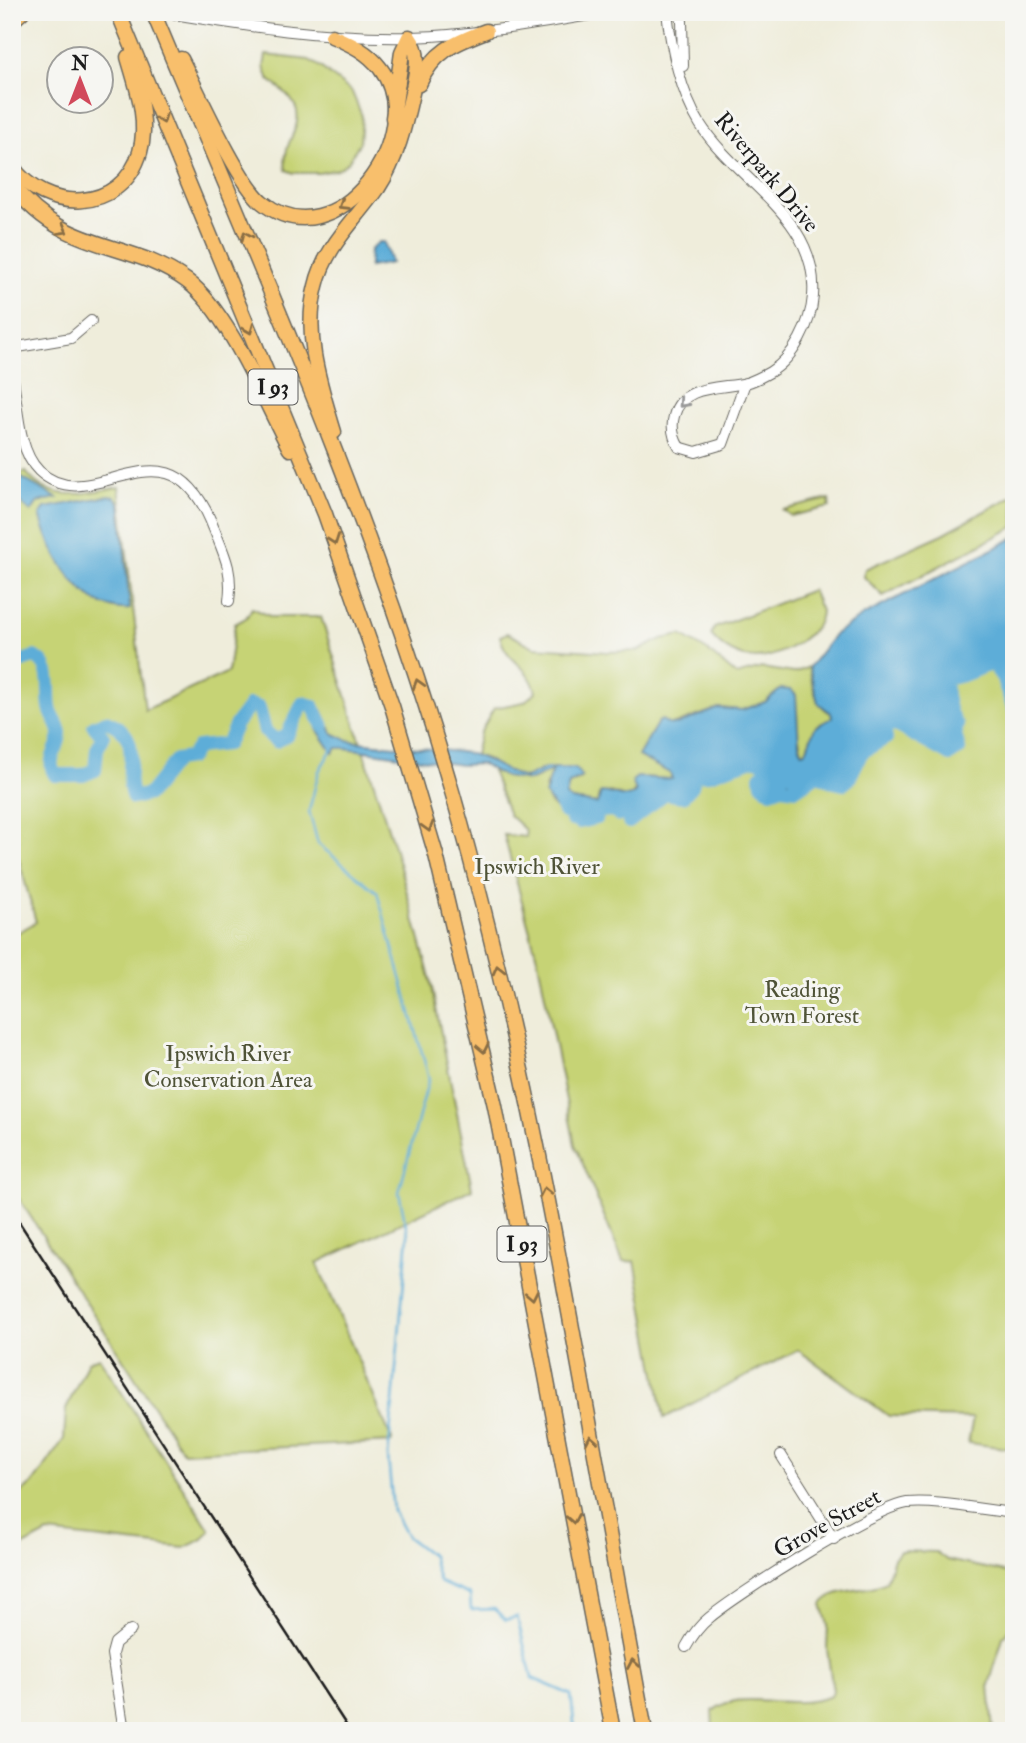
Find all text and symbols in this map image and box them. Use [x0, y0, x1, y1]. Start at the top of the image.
north arrow [46, 46, 116, 116]
text: N [70, 52, 89, 76]
street label: Riverpark Drive [707, 106, 826, 239]
one-way arrow [154, 111, 168, 124]
one-way arrow [338, 197, 351, 210]
one-way arrow [55, 221, 68, 234]
one-way arrow [241, 231, 255, 243]
one-way arrow [241, 321, 255, 334]
road number: I 93 [248, 370, 298, 404]
one-way arrow [679, 395, 691, 408]
one-way arrow [326, 533, 340, 545]
one-way arrow [412, 679, 427, 691]
one-way arrow [420, 821, 435, 833]
park label: Ipswich River [474, 852, 600, 882]
one-way arrow [492, 964, 506, 976]
park label: Reading Town Forest [745, 975, 859, 1030]
park label: Ipswich River Conservation Area [144, 1039, 313, 1094]
one-way arrow [474, 1042, 489, 1054]
one-way arrow [538, 1186, 553, 1198]
road number: I 93 [498, 1226, 546, 1262]
one-way arrow [523, 1289, 538, 1301]
one-way arrow [585, 1434, 600, 1446]
street label: Grove Street [768, 1482, 886, 1564]
one-way arrow [564, 1513, 579, 1525]
one-way arrow [626, 1658, 641, 1670]

